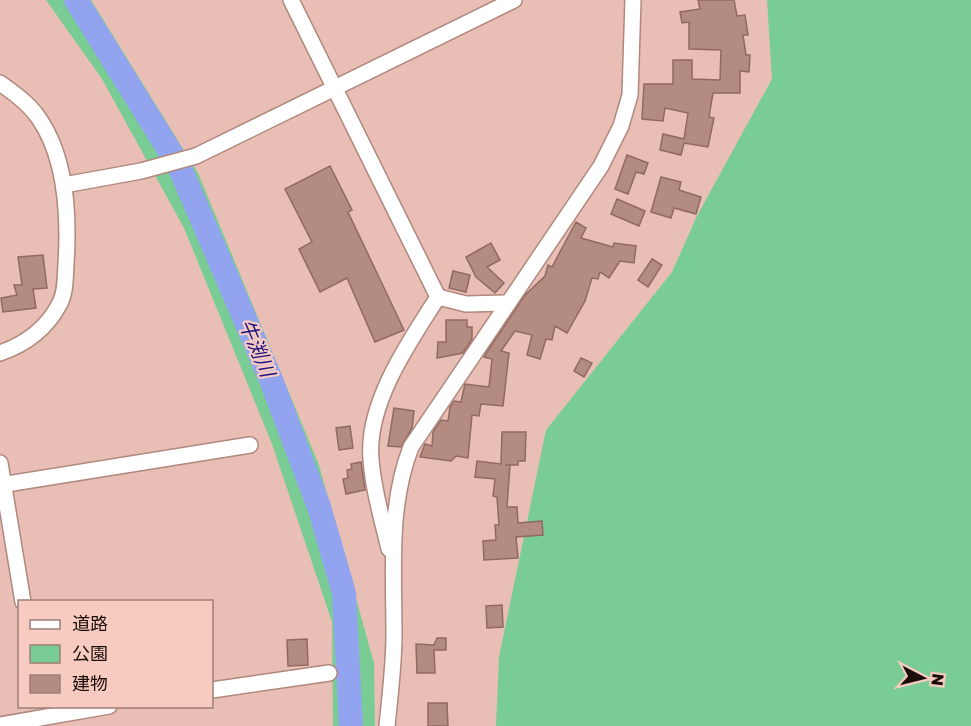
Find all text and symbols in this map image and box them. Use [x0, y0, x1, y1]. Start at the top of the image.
water label: 牛渕川 [235, 315, 281, 382]
legend [18, 600, 213, 708]
text: 道路 [72, 612, 108, 634]
text: 公園 [72, 642, 108, 664]
north arrow [893, 648, 953, 708]
text: 建物 [72, 672, 108, 694]
text: N [927, 673, 949, 687]

